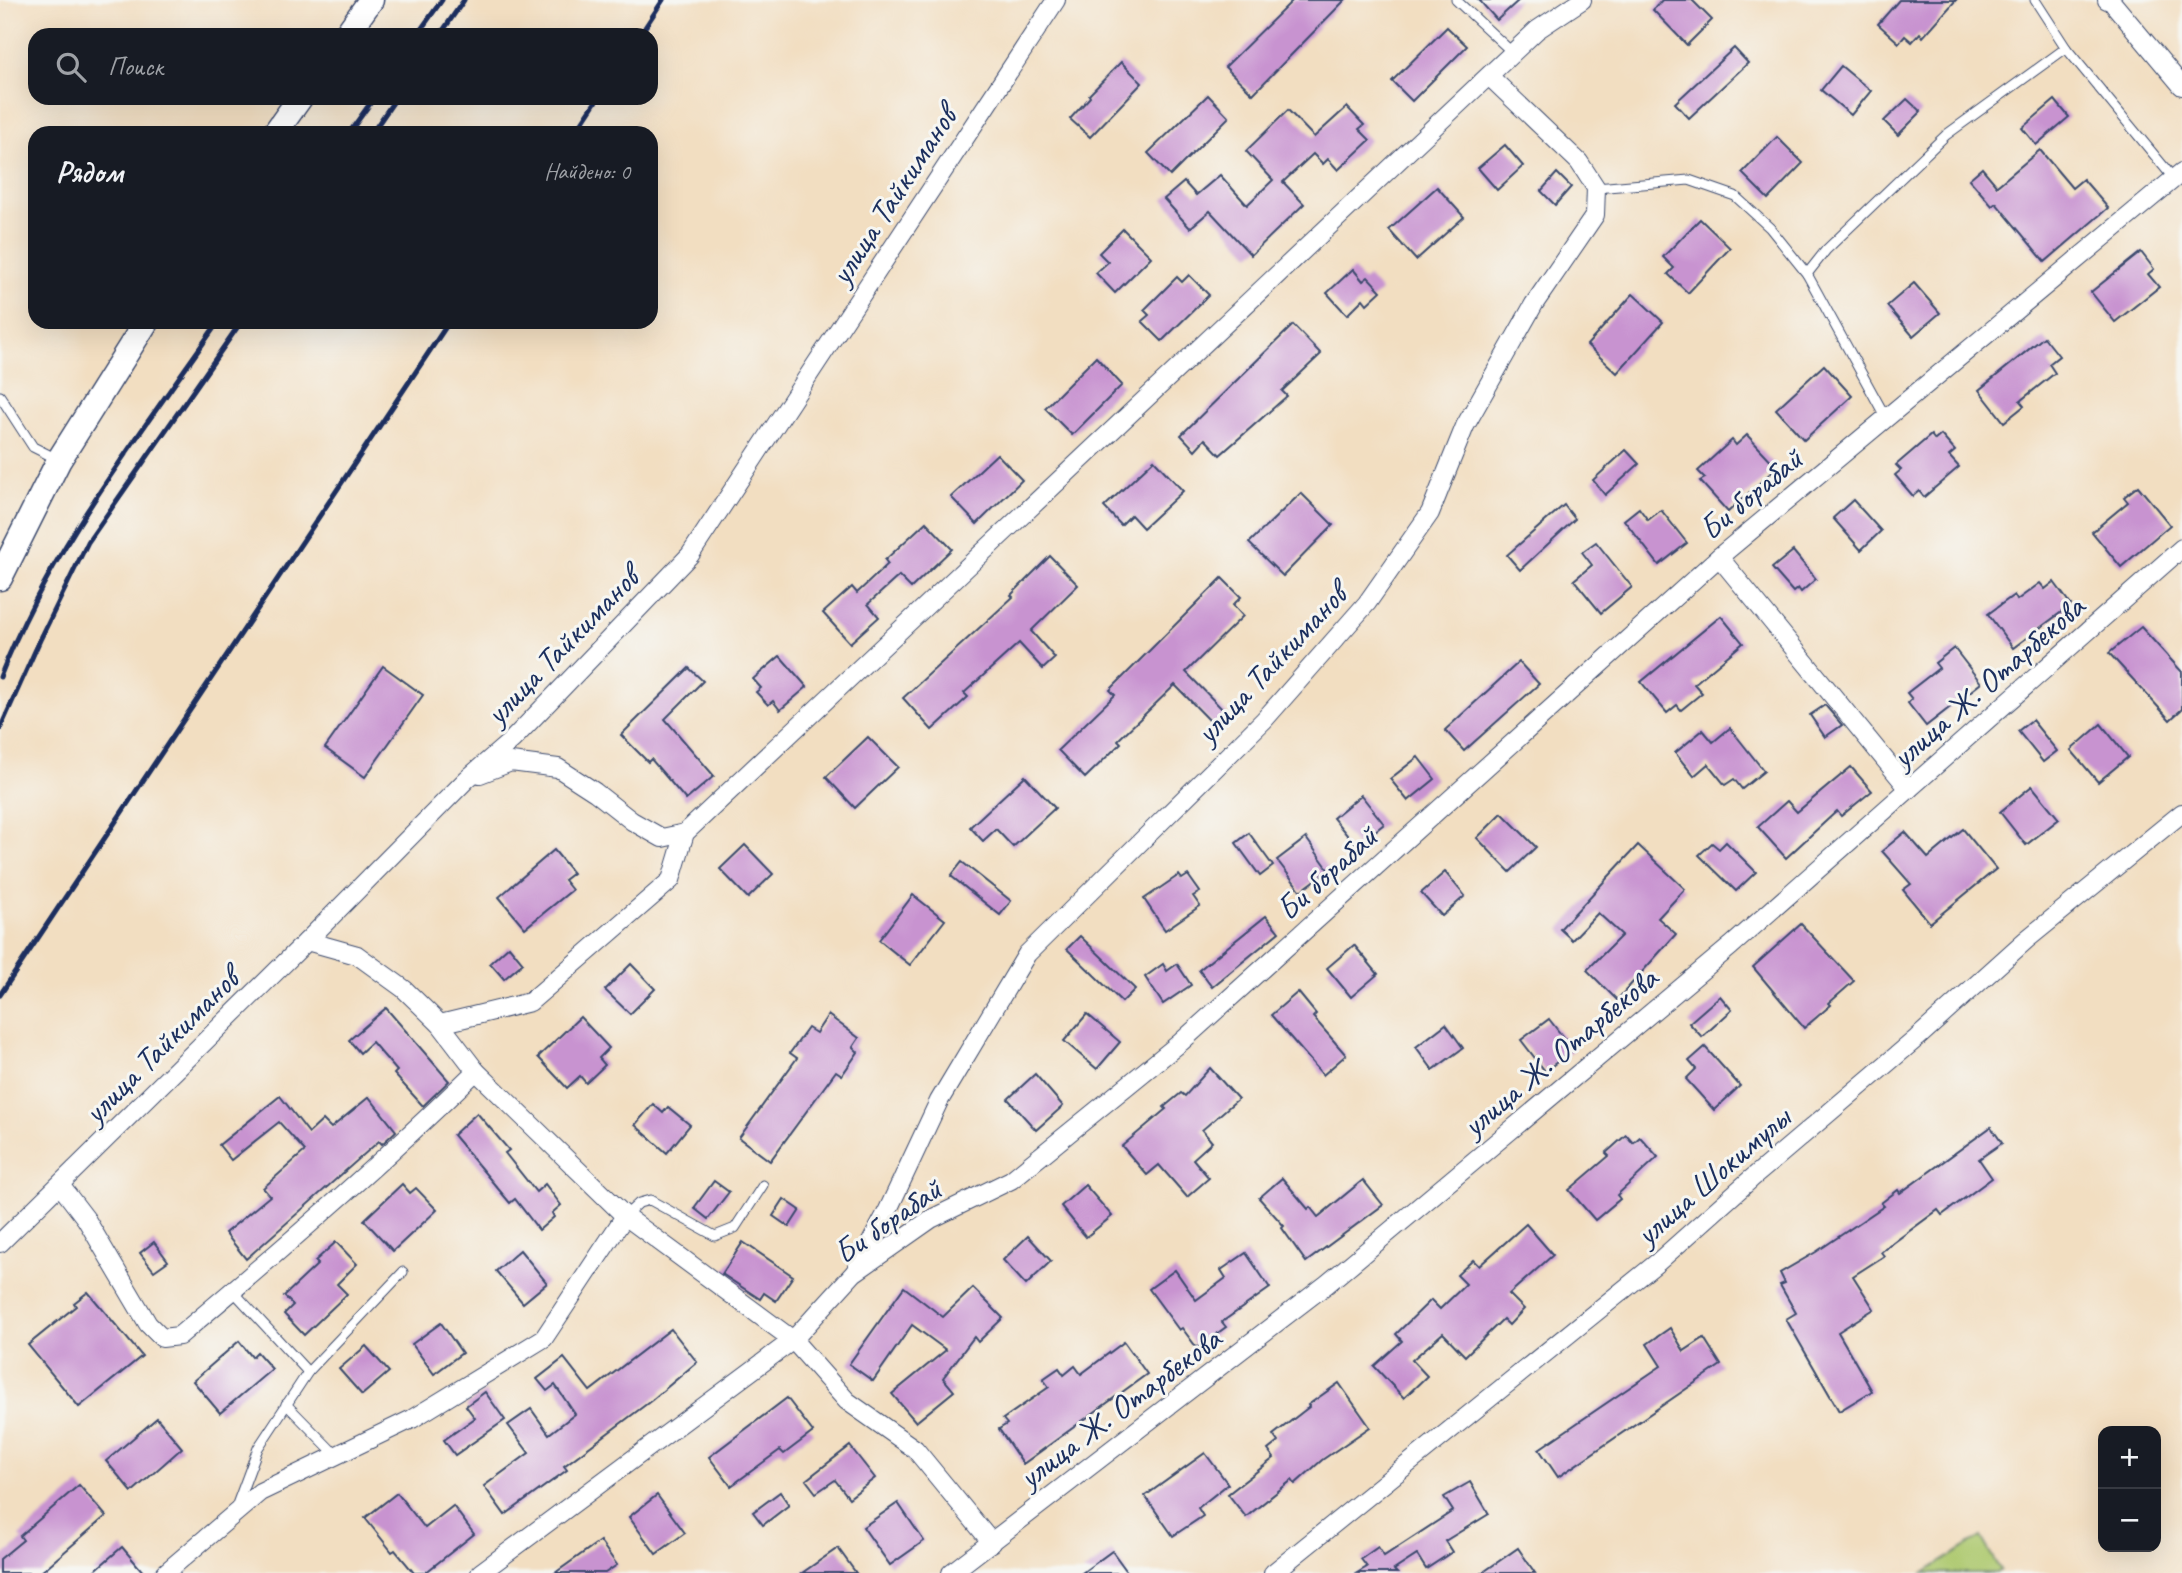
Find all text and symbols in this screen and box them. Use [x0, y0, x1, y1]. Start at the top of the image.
search box [28, 28, 658, 105]
icon: search [52, 48, 90, 86]
text: Поиск [108, 50, 163, 83]
street label: улица Тайкиманов [819, 92, 970, 294]
text: Рядом [56, 153, 123, 191]
text: Найдено: 0 [544, 157, 630, 186]
street label: Би борабай [1690, 437, 1813, 549]
street label: улица Тайкиманов [474, 552, 653, 735]
street label: улица Тайкиманов [1185, 569, 1361, 754]
street label: улица Ж. Отарбекова [1881, 585, 2095, 779]
street label: Би борабай [1267, 815, 1388, 929]
street label: улица Тайкиманов [72, 953, 253, 1134]
street label: улица Ж. Отарбекова [1452, 956, 1668, 1147]
street label: улица Шокимулы [1625, 1095, 1801, 1256]
street label: Би борабай [825, 1167, 952, 1273]
street label: улица Ж. Отарбекова [1008, 1316, 1231, 1499]
map controls [2098, 1426, 2161, 1552]
button: + [2098, 1426, 2161, 1489]
button: − [2098, 1489, 2161, 1552]

